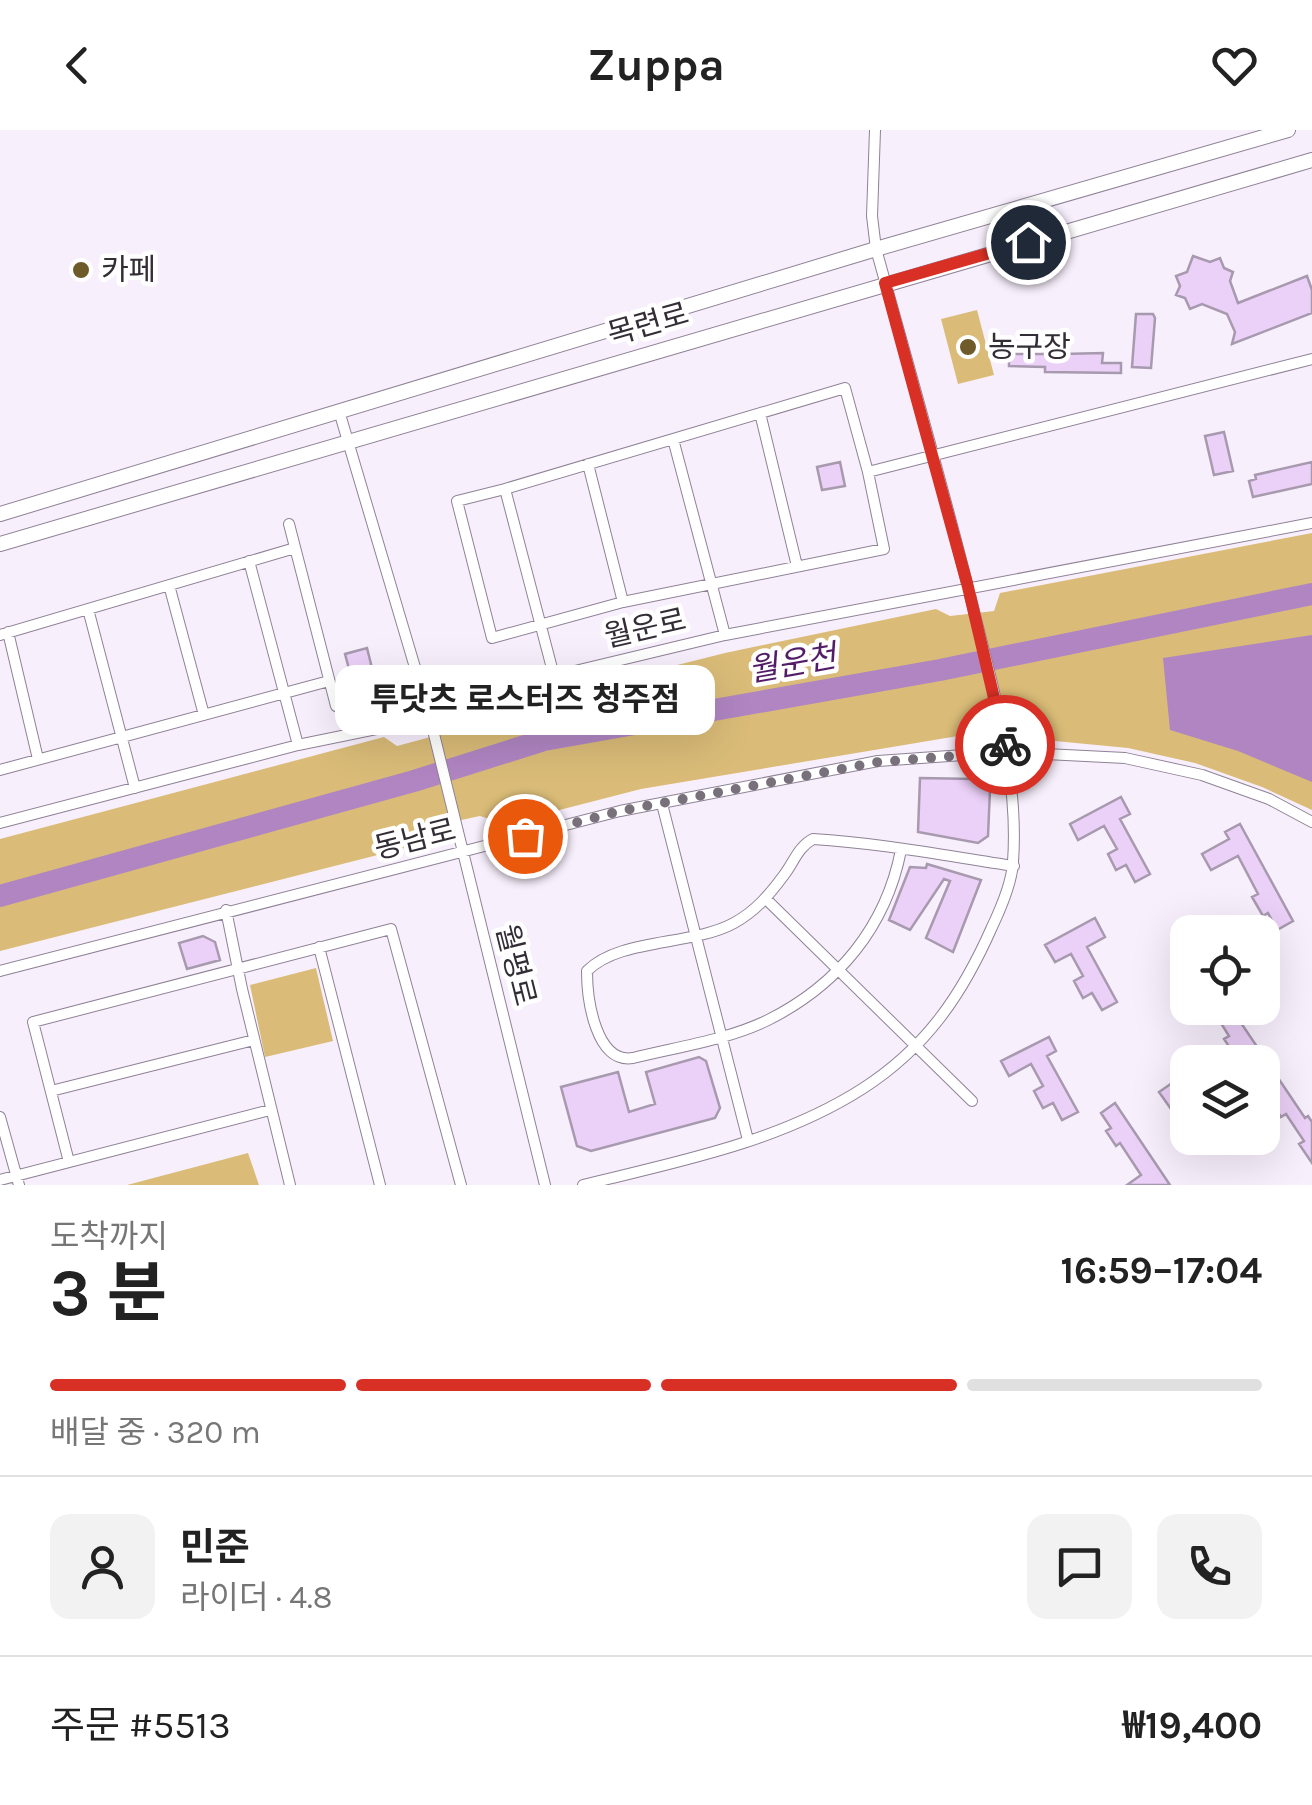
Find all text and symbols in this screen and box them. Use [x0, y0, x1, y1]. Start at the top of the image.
icon: back [50, 38, 105, 93]
icon: heart [1207, 38, 1262, 93]
text: Zuppa [587, 39, 725, 91]
pin [986, 200, 1071, 285]
icon: home [1001, 215, 1056, 270]
place label: 카페 [101, 252, 156, 288]
marker: 카페 [70, 259, 92, 281]
street label: 목련로 [603, 295, 693, 353]
place label: 농구장 [988, 329, 1071, 365]
marker: 농구장 [957, 336, 979, 358]
street label: 월운로 [601, 601, 689, 655]
water label: 월운천 [745, 637, 842, 689]
callout: 투닷츠 로스터즈 청주점 [335, 666, 715, 736]
text: 투닷츠 로스터즈 청주점 [370, 681, 680, 718]
courier [955, 695, 1055, 795]
icon: bike [978, 718, 1033, 773]
pin [483, 794, 568, 879]
icon: bag [498, 809, 553, 864]
street label: 동남로 [370, 812, 460, 866]
map controls [1170, 915, 1280, 1155]
button: locate [1170, 915, 1280, 1025]
street label: 월평로 [489, 920, 543, 1010]
button: layers [1170, 1045, 1280, 1155]
text: 도착까지 [50, 1218, 168, 1255]
text: 16:59–17:04 [1061, 1248, 1262, 1293]
text: 3 분 [50, 1255, 167, 1331]
text: 배달 중 · 320 m [50, 1414, 261, 1451]
button: person [50, 1514, 155, 1619]
button: chat [1027, 1514, 1132, 1619]
button: phone [1157, 1514, 1262, 1619]
text: 민준 [180, 1525, 250, 1570]
text: 라이더 · 4.8 [180, 1579, 332, 1616]
text: 주문 #5513 [50, 1703, 231, 1748]
text: ₩19,400 [1123, 1703, 1262, 1748]

